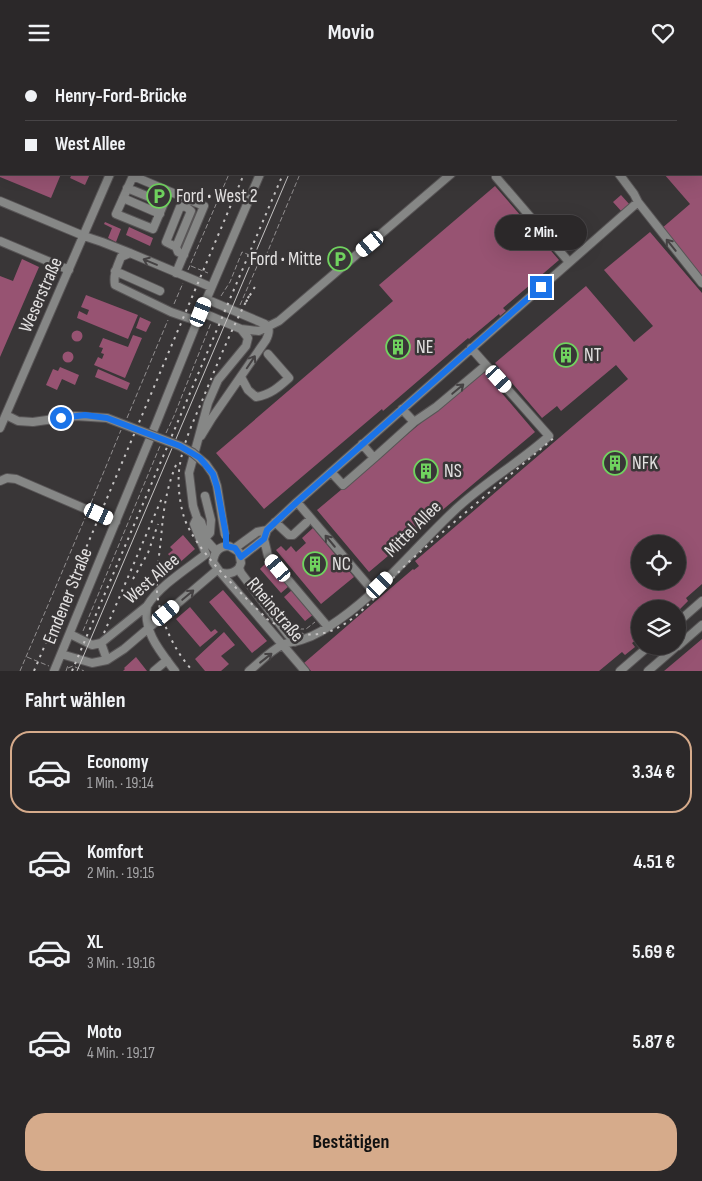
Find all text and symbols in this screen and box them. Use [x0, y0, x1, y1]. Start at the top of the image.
icon: menu [25, 19, 53, 47]
text: Movio [328, 19, 374, 46]
icon: heart [649, 19, 677, 47]
text: Henry-Ford-Brücke [55, 85, 187, 108]
text: West Allee [55, 133, 126, 156]
parking icon: Ford • West 2 [146, 183, 172, 209]
place label: Ford • West 2 [176, 185, 258, 208]
callout: 2 Min. [495, 215, 587, 249]
text: 2 Min. [524, 223, 558, 242]
car [353, 229, 386, 259]
one-way arrow [666, 238, 677, 251]
parking icon: Ford • Mitte [327, 246, 353, 272]
place label: Ford • Mitte [250, 248, 322, 271]
street label: Weserstraße [14, 254, 68, 336]
one-way arrow [143, 256, 158, 266]
route end [530, 276, 552, 298]
car [188, 295, 213, 329]
building icon: NE [385, 334, 411, 360]
place label: NE [416, 336, 434, 359]
building icon: NT [553, 342, 579, 368]
place label: NT [584, 344, 602, 367]
one-way arrow [246, 355, 256, 369]
car [483, 363, 514, 395]
one-way arrow [452, 383, 465, 394]
route start [50, 407, 72, 429]
building icon: NFK [602, 450, 628, 476]
place label: NFK [632, 452, 658, 475]
building icon: NS [413, 458, 439, 484]
place label: NS [444, 460, 462, 483]
street label: Mittel Allee [380, 496, 446, 562]
car [82, 501, 115, 527]
one-way arrow [325, 535, 336, 548]
map controls [631, 535, 686, 655]
button: locate [631, 535, 686, 590]
street label: Emdener Straße [38, 544, 98, 648]
street label: West Allee [120, 549, 184, 609]
building icon: NC [302, 551, 328, 577]
car [262, 552, 293, 584]
place label: NC [332, 553, 351, 576]
car [364, 569, 395, 601]
street label: Rheinstraße [241, 573, 309, 647]
one-way arrow [181, 589, 194, 600]
car [149, 598, 182, 628]
button: layers [631, 600, 686, 655]
one-way arrow [259, 652, 272, 663]
text: Fahrt wählen [25, 687, 126, 714]
icon: car [27, 750, 72, 795]
text: Economy [87, 751, 149, 774]
text: 3.34 € [632, 761, 675, 784]
text: 1 Min. · 19:14 [87, 774, 154, 793]
icon: car [27, 840, 72, 885]
text: Komfort [87, 841, 143, 864]
text: 4.51 € [633, 851, 675, 874]
text: 2 Min. · 19:15 [87, 864, 155, 883]
icon: car [27, 930, 72, 975]
text: XL [87, 931, 103, 954]
text: 5.69 € [632, 941, 675, 964]
text: 3 Min. · 19:16 [87, 954, 155, 973]
icon: car [27, 1020, 72, 1065]
text: Moto [87, 1021, 122, 1044]
text: 5.87 € [633, 1031, 675, 1054]
text: 4 Min. · 19:17 [87, 1044, 155, 1063]
button: Bestätigen [25, 1113, 677, 1171]

